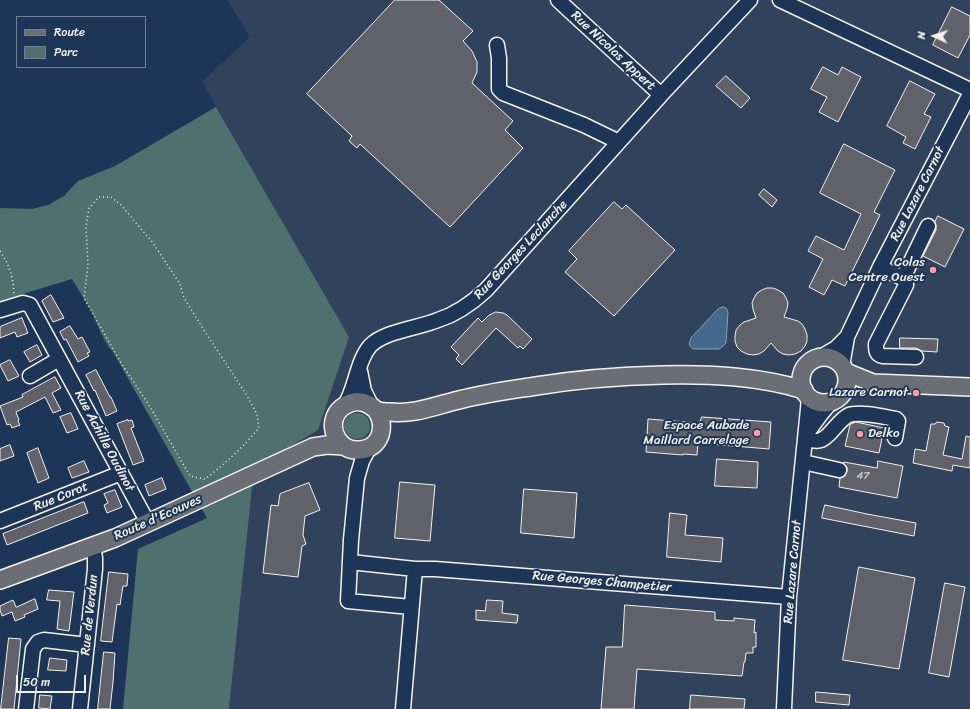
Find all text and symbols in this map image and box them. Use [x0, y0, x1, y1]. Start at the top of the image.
street label: Rue Nicolas Appert [568, 8, 658, 94]
legend [16, 16, 146, 68]
north arrow [914, 16, 954, 56]
text: Route [54, 21, 85, 43]
text: N [912, 31, 931, 40]
text: Parc [54, 41, 78, 63]
street label: Rue Lazare Carnot [887, 144, 949, 244]
street label: Rue Georges Leclanche [471, 197, 571, 303]
place label: Colas Centre Ouest [848, 255, 925, 286]
marker: Colas Centre Ouest [928, 265, 938, 275]
place label: Lazare Carnot [829, 385, 908, 401]
street label: Rue Achille Oudinot [71, 388, 137, 494]
marker: Lazare Carnot [911, 388, 921, 398]
place label: Espace Aubade Maillard Carrelage [643, 418, 749, 449]
place label: Delko [868, 426, 900, 442]
marker: Espace Aubade Maillard Carrelage [752, 428, 762, 438]
marker: Delko [855, 429, 865, 439]
house number: 47 [856, 469, 870, 483]
street label: Rue Corot [32, 479, 90, 515]
street label: Route d'Ecouves [112, 492, 204, 544]
street label: Rue Lazare Carnot [781, 520, 805, 624]
street label: Rue Georges Champetier [532, 568, 672, 596]
street label: Rue de Verdun [78, 574, 102, 656]
scale bar [18, 667, 88, 693]
text: 50 m [23, 671, 50, 693]

